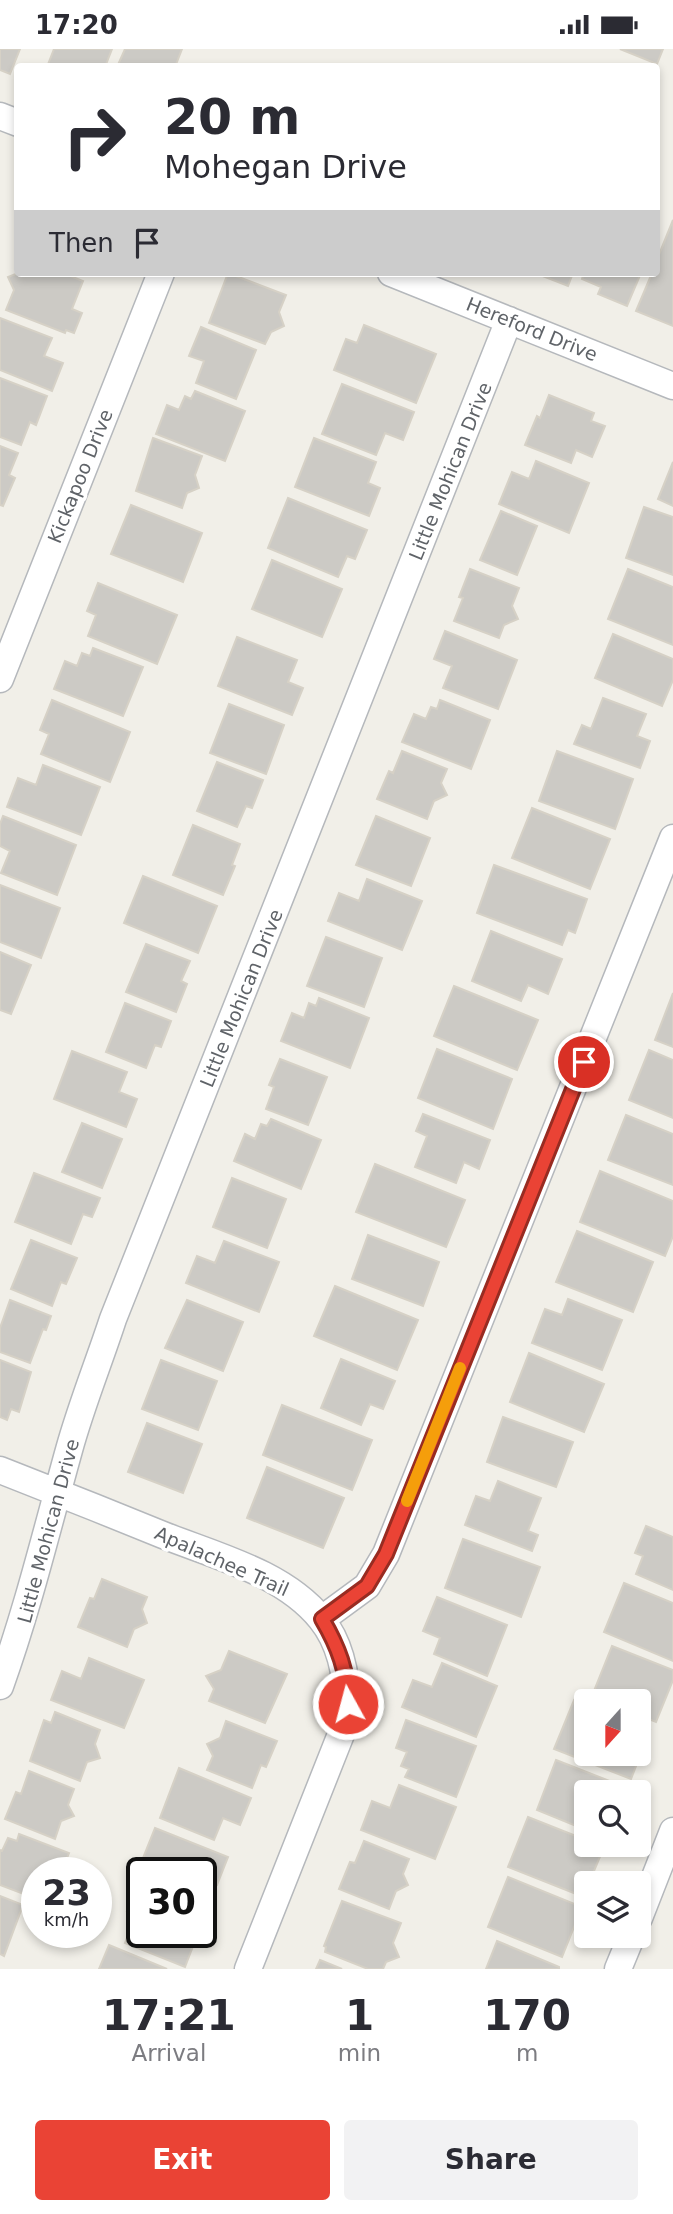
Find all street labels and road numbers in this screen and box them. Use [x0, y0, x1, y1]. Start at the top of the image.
street label: Hereford Drive [463, 293, 601, 365]
street label: Little Mohican Drive [404, 379, 496, 563]
street label: Kickapoo Drive [43, 406, 117, 546]
street label: Little Mohican Drive [195, 906, 287, 1090]
street label: Little Mohican Drive [13, 1436, 83, 1626]
street label: Apalachee Trail [152, 1522, 292, 1600]

